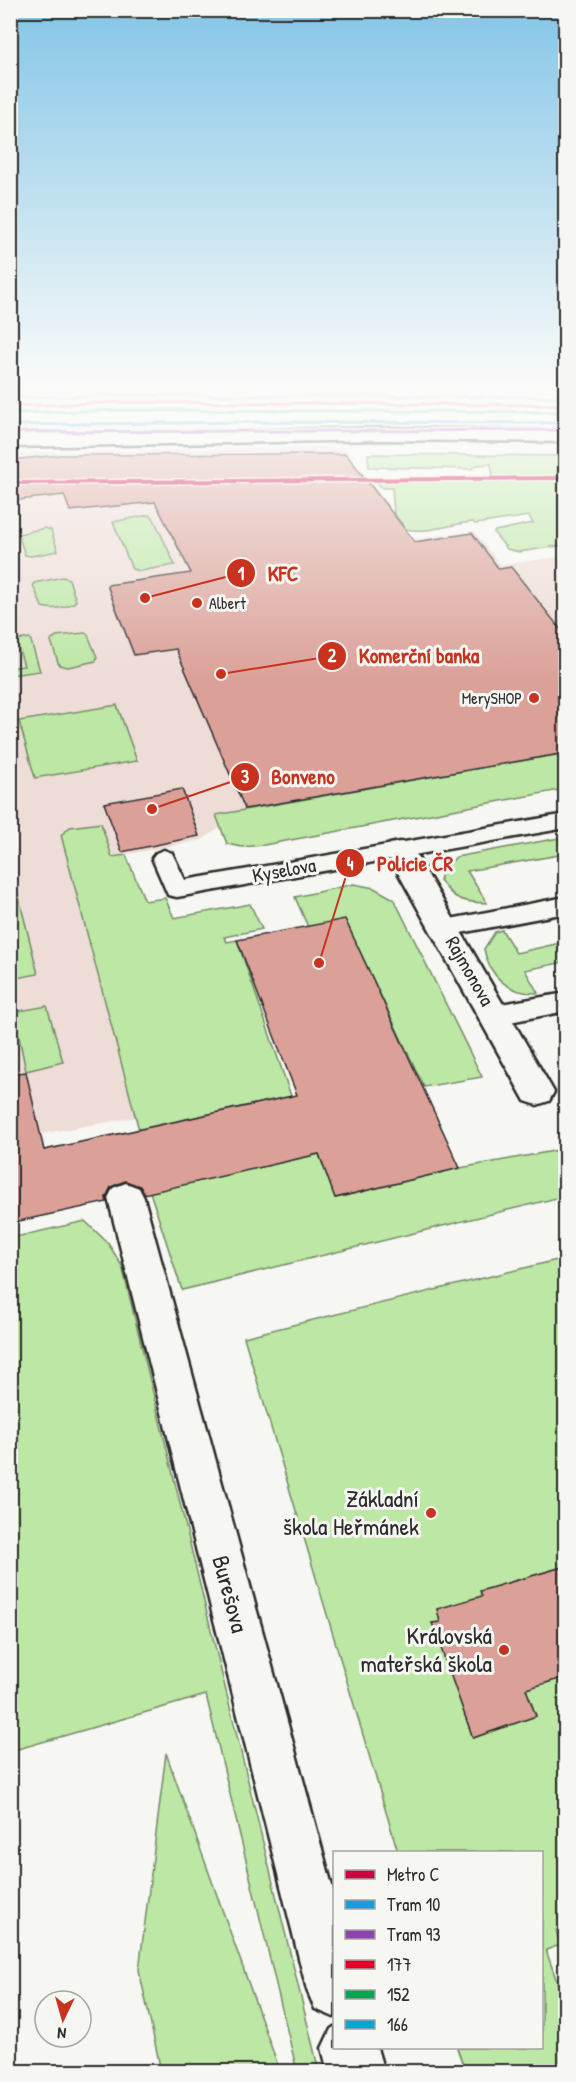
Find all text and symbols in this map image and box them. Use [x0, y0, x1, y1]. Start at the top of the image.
callout: KFC [226, 554, 310, 593]
text: KFC [268, 559, 298, 588]
text: 1 [238, 561, 245, 586]
place label: Albert [209, 592, 246, 614]
marker: Albert [190, 596, 204, 610]
callout: Komerční banka [317, 636, 491, 675]
text: Komerční banka [359, 641, 480, 670]
text: 2 [328, 643, 337, 668]
place label: MerySHOP [462, 687, 522, 709]
marker: MerySHOP [527, 691, 541, 705]
callout: Bonveno [230, 757, 347, 796]
text: Bonveno [271, 762, 335, 791]
text: 3 [241, 764, 249, 789]
callout: Policie ČR [335, 844, 465, 883]
text: Policie ČR [377, 849, 453, 878]
street label: Kyselova [250, 851, 318, 888]
text: 4 [347, 851, 354, 876]
street label: Rajmonova [440, 931, 501, 1011]
place label: Základní škola Heřmánek [283, 1482, 419, 1542]
marker: Základní škola Heřmánek [424, 1506, 438, 1520]
street label: Burešova [205, 1552, 257, 1636]
place label: Královská mateřská škola [360, 1619, 492, 1679]
marker: Královská mateřská škola [497, 1643, 511, 1657]
legend [333, 1851, 543, 2049]
text: Metro C [387, 1862, 439, 1887]
text: Tram 10 [387, 1892, 440, 1917]
text: Tram 93 [387, 1922, 440, 1947]
text: 177 [387, 1952, 411, 1977]
text: 152 [387, 1982, 410, 2007]
north arrow [33, 1989, 93, 2049]
text: 166 [387, 2012, 408, 2037]
text: N [56, 2023, 67, 2045]

